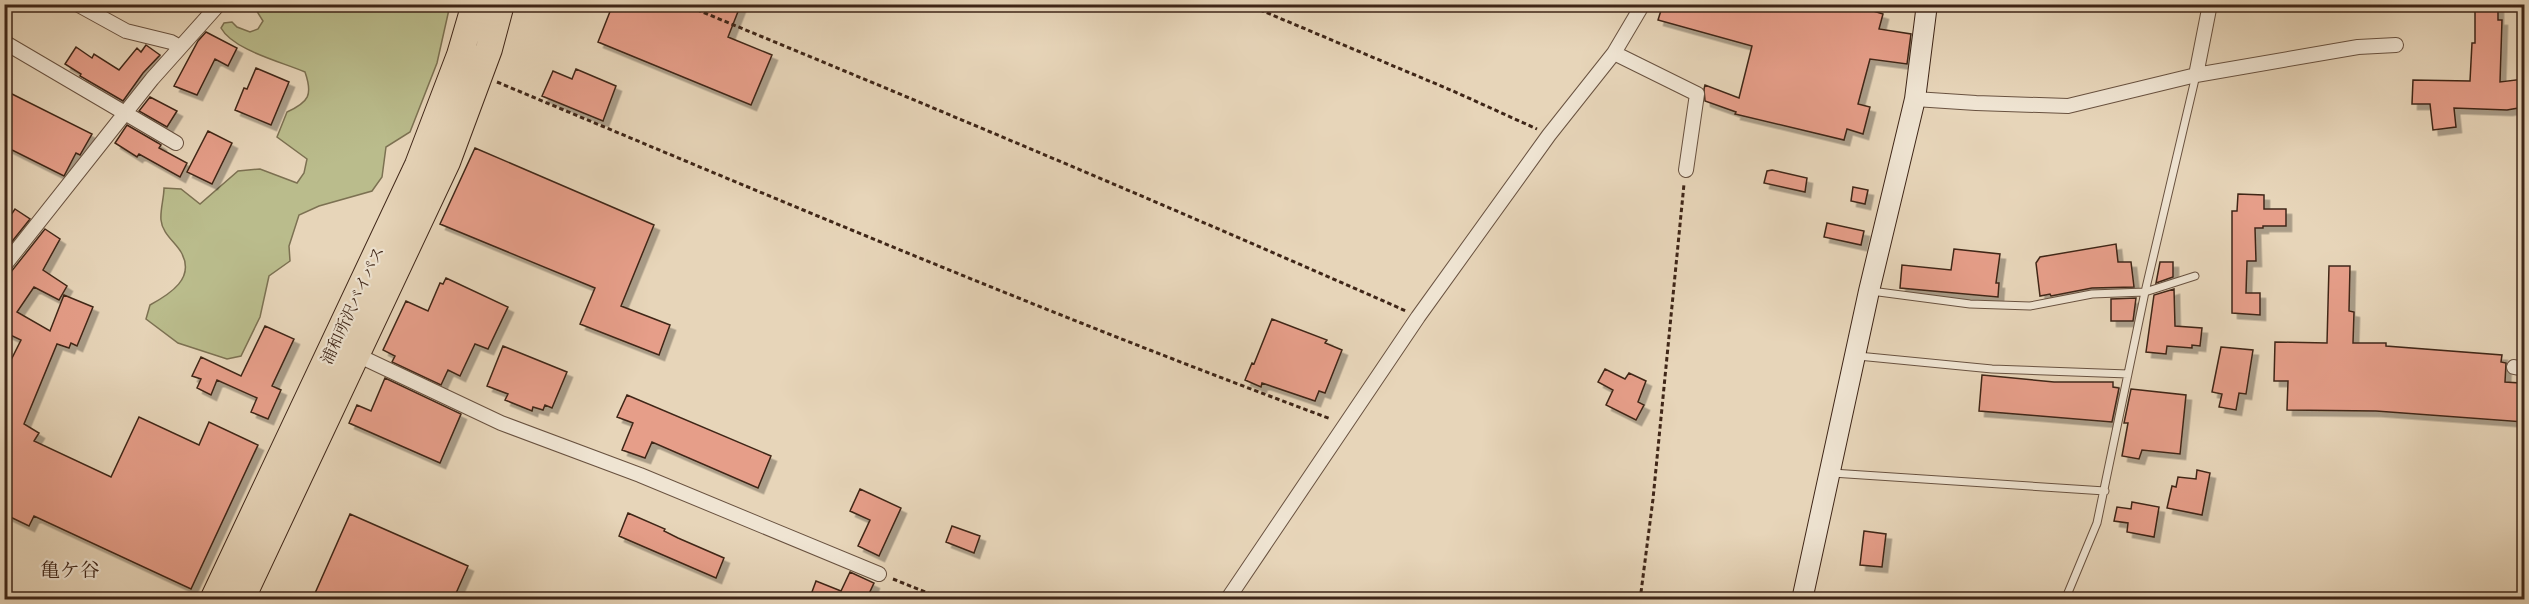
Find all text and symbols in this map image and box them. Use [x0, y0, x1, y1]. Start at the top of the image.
street label: 浦和所沢バイパス [317, 243, 388, 367]
district label: 亀ケ谷 [40, 559, 100, 582]

